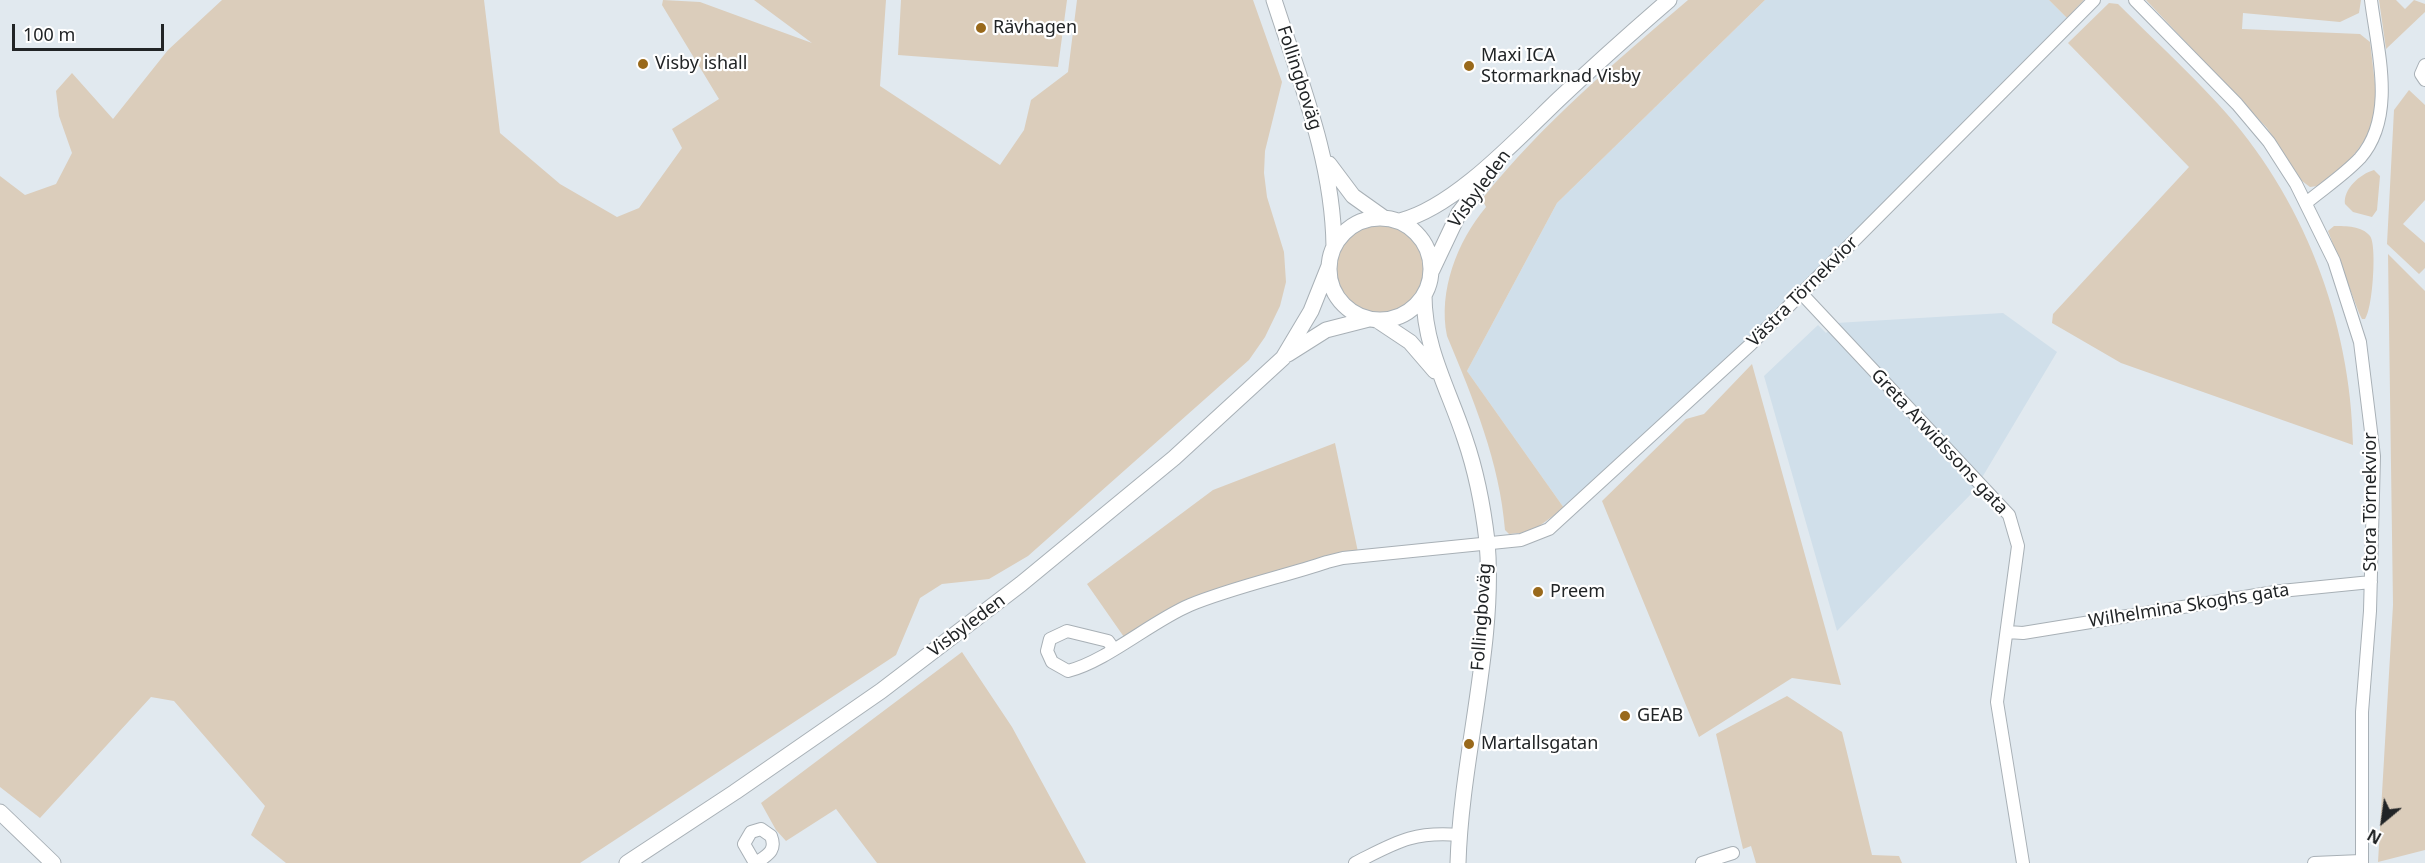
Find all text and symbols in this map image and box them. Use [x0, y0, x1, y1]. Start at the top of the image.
scale bar [15, 12, 166, 50]
place label: Rävhagen [993, 17, 1077, 39]
marker: Rävhagen [974, 21, 988, 35]
text: 100 m [23, 22, 75, 46]
street label: Follingboväg [1272, 23, 1326, 133]
place label: Maxi ICA Stormarknad Visby [1481, 45, 1641, 88]
place label: Visby ishall [655, 53, 747, 75]
marker: Visby ishall [636, 57, 650, 71]
marker: Maxi ICA Stormarknad Visby [1462, 59, 1476, 73]
street label: Visbyleden [1444, 146, 1516, 232]
street label: Västra Törnekvior [1743, 232, 1863, 352]
street label: Greta Arwidssons gata [1866, 365, 2012, 519]
street label: Stora Törnekvior [2360, 432, 2382, 572]
street label: Follingboväg [1467, 562, 1497, 672]
street label: Wilhelmina Skoghs gata [2087, 579, 2291, 633]
place label: Preem [1550, 581, 1605, 603]
marker: Preem [1531, 585, 1545, 599]
street label: Visbyleden [924, 590, 1010, 662]
place label: GEAB [1637, 705, 1683, 727]
marker: GEAB [1618, 709, 1632, 723]
place label: Martallsgatan [1481, 733, 1598, 755]
marker: Martallsgatan [1462, 737, 1476, 751]
north arrow [2353, 791, 2413, 851]
text: N [2363, 824, 2385, 850]

